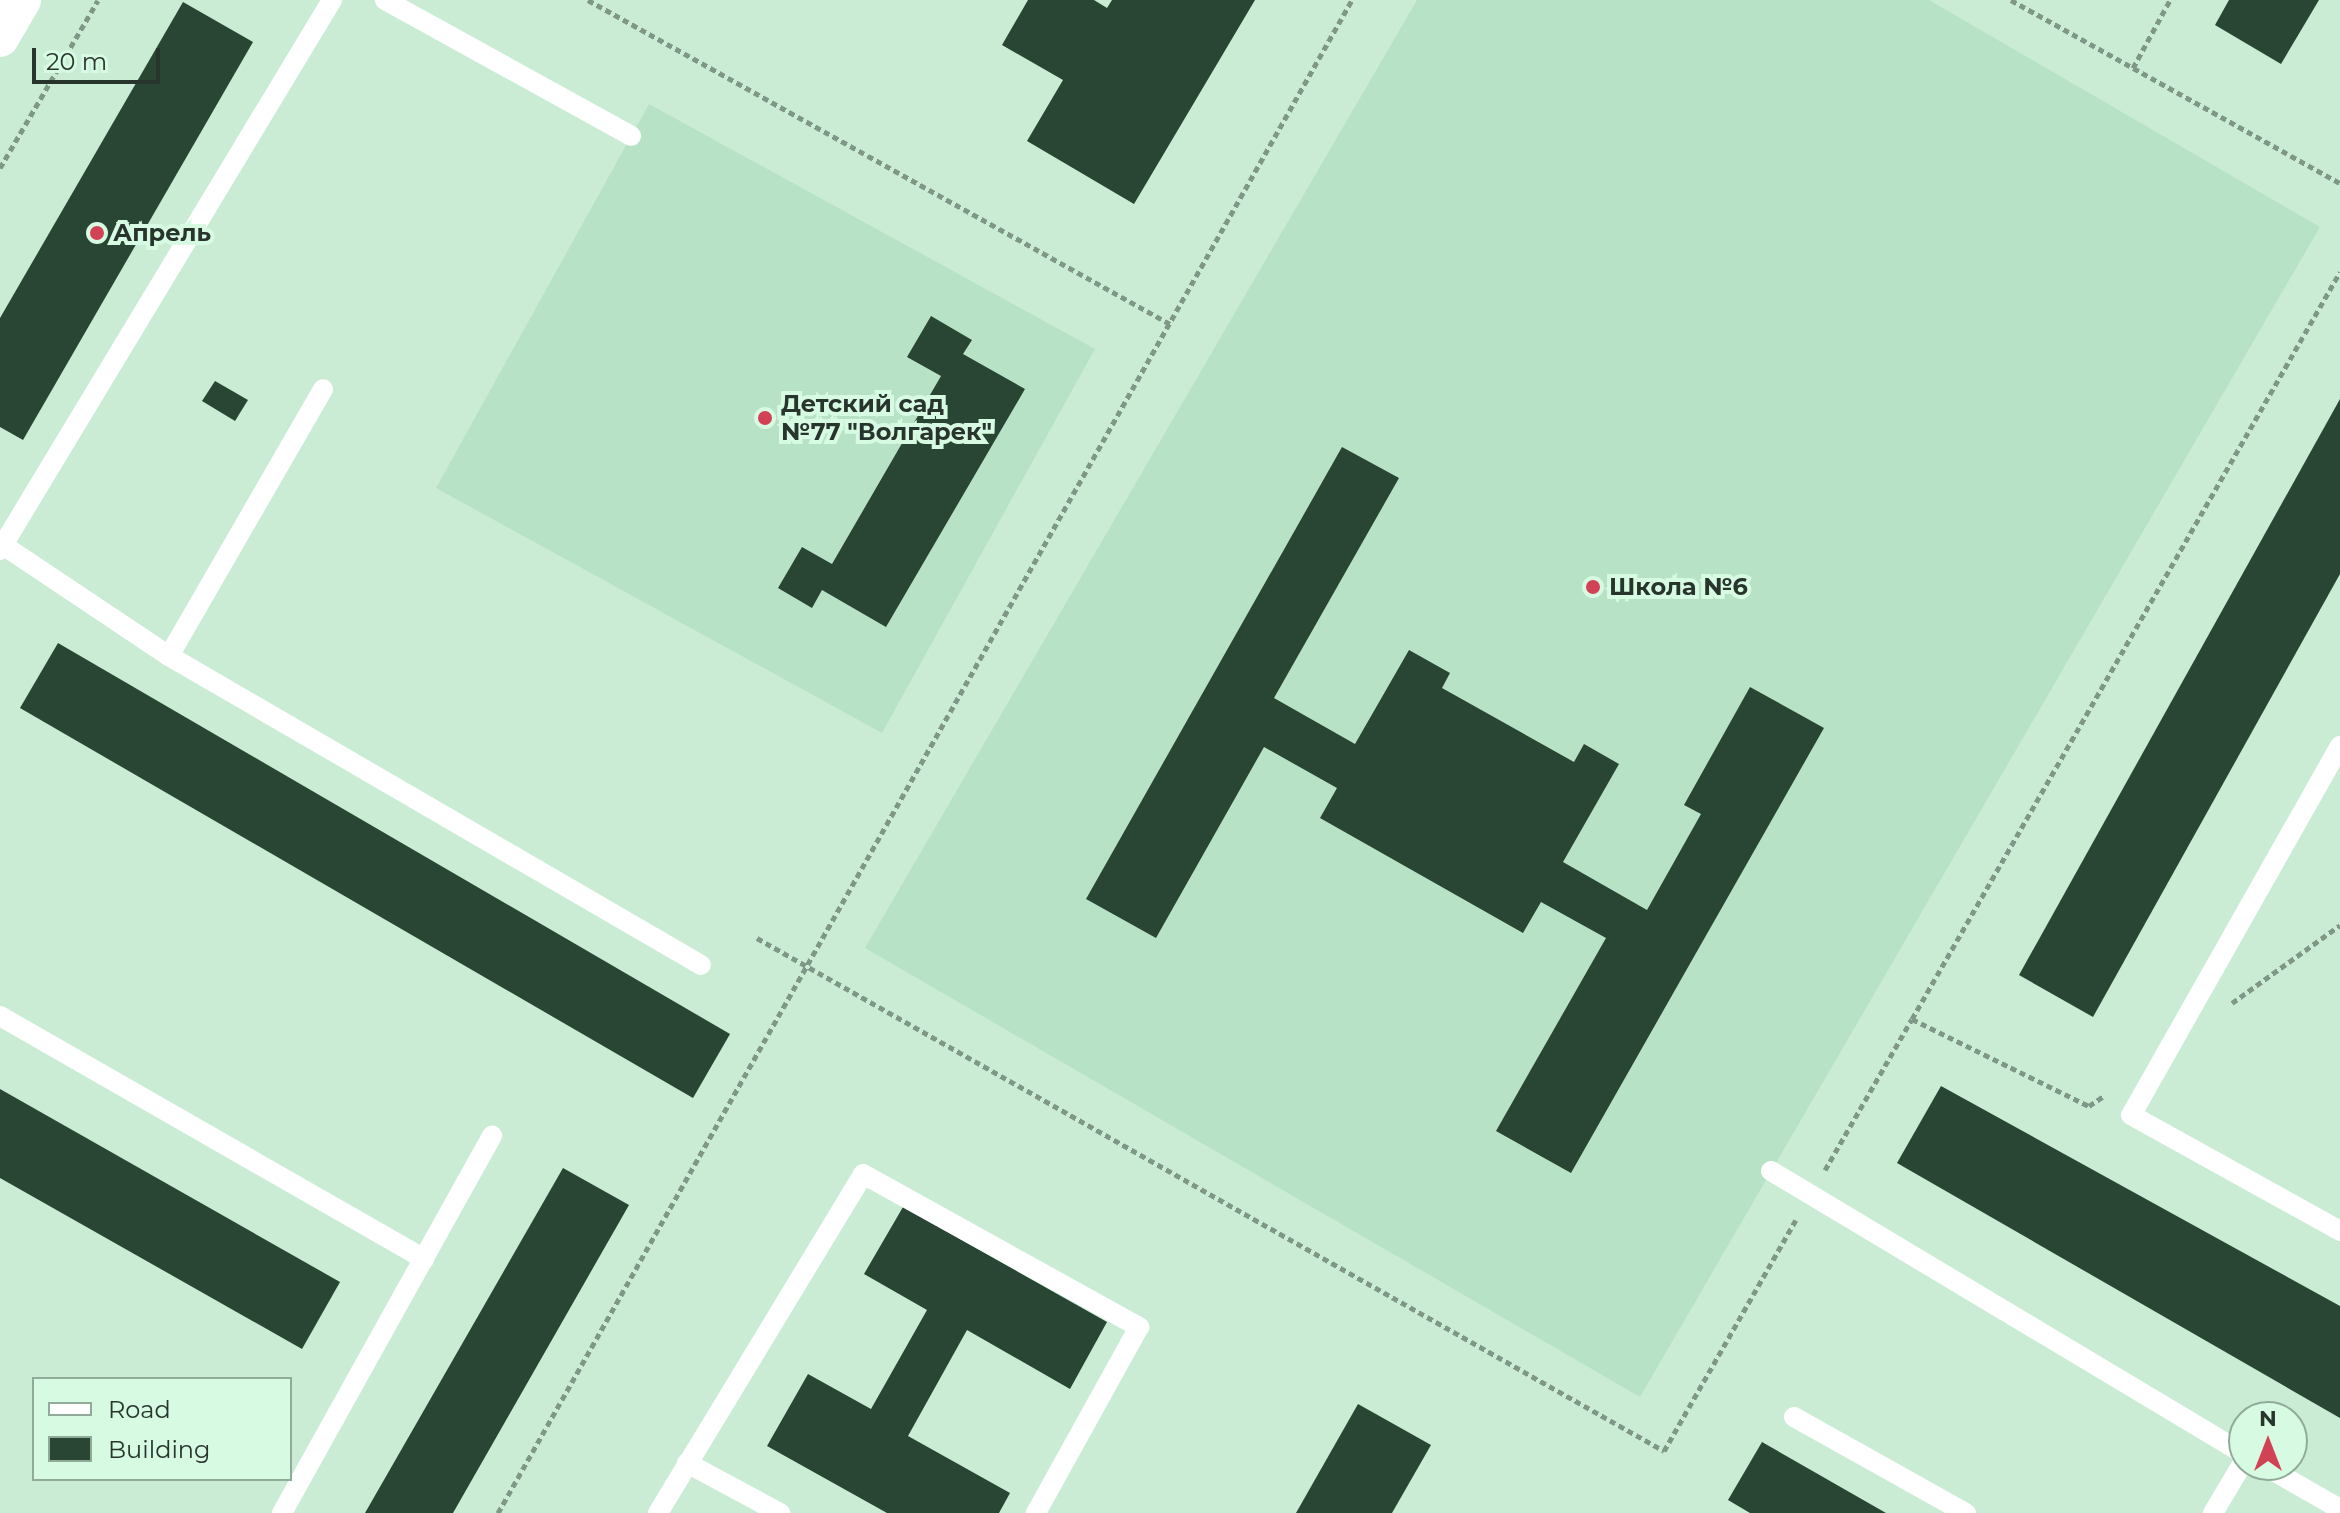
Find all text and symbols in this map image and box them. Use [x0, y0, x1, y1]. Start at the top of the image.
scale bar [36, 32, 164, 82]
text: 20 m [46, 47, 107, 76]
place label: Апрель [113, 219, 211, 247]
marker: Апрель [88, 224, 106, 242]
place label: Детский сад №77 "Волгарек" [781, 390, 992, 446]
marker: Детский сад №77 "Волгарек" [756, 409, 774, 427]
place label: Школа №6 [1609, 573, 1748, 601]
marker: Школа №6 [1584, 578, 1602, 596]
legend [32, 1377, 292, 1481]
text: Road [108, 1395, 171, 1424]
north arrow [2228, 1401, 2308, 1481]
text: N [2259, 1405, 2277, 1432]
text: Building [108, 1435, 211, 1464]

